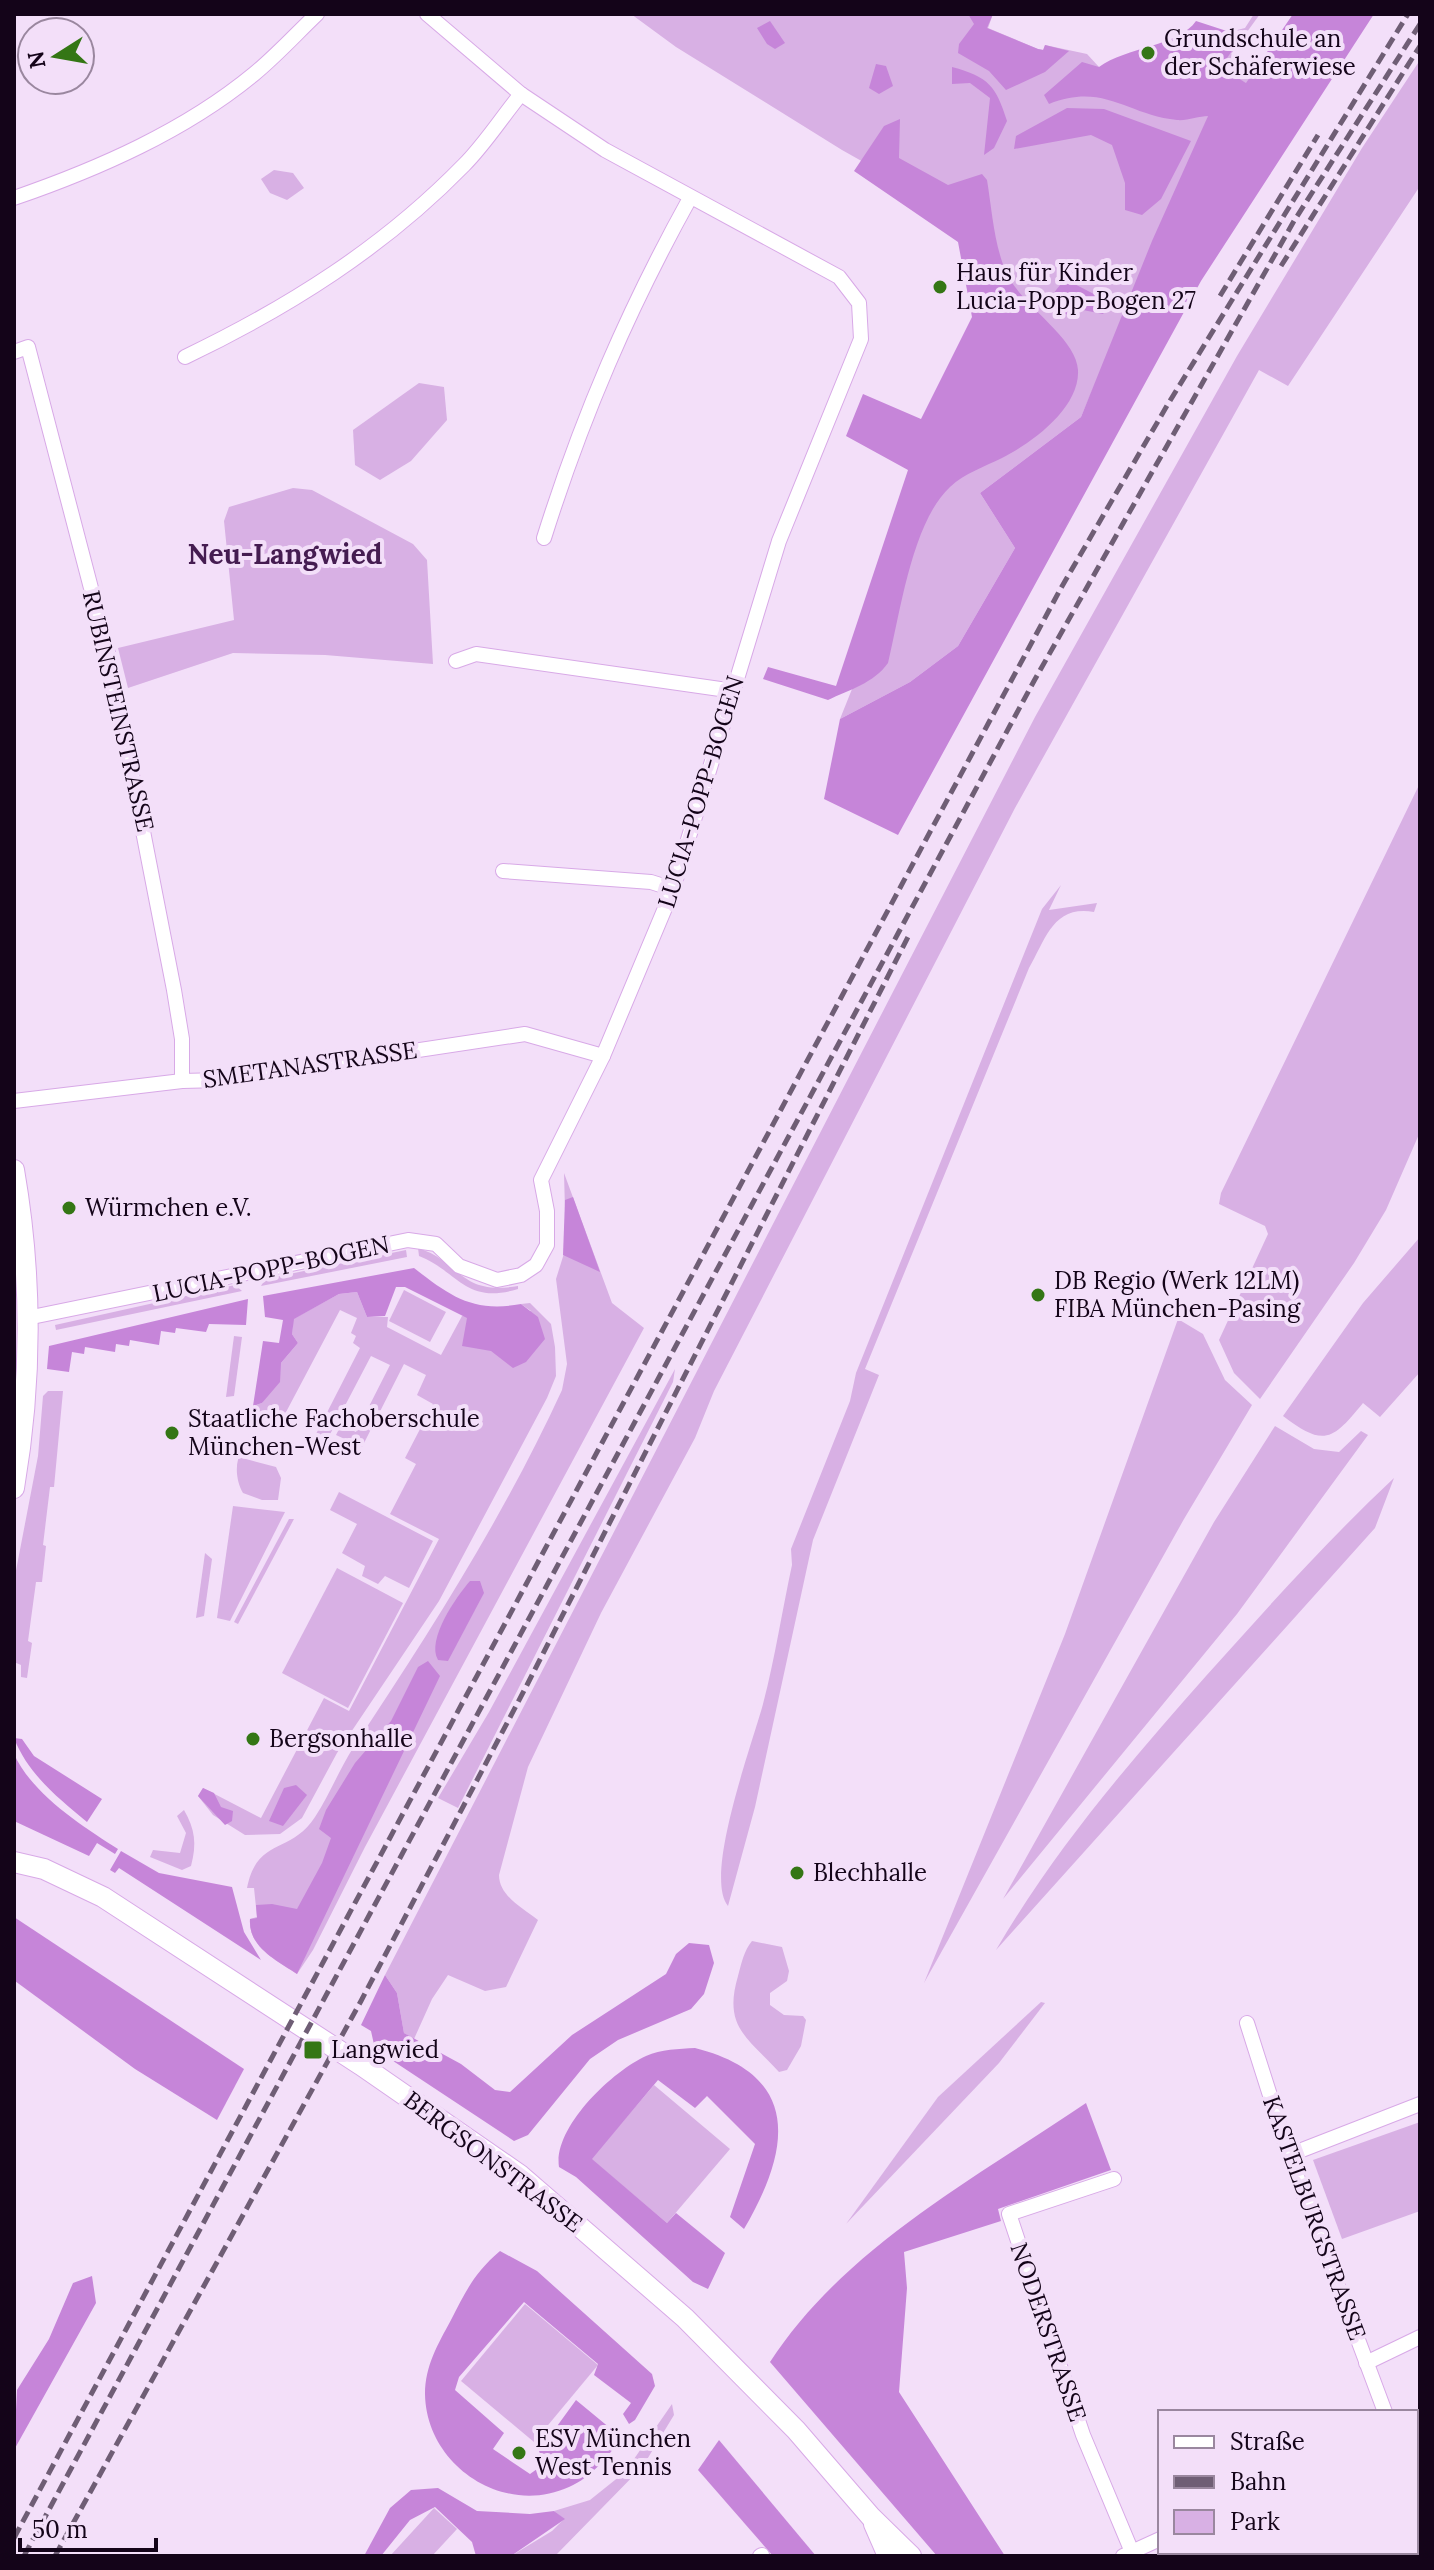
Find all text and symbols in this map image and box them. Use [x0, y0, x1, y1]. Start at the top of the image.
north arrow [16, 16, 96, 96]
place label: Grundschule an der Schäferwiese [1164, 23, 1356, 82]
marker: Grundschule an der Schäferwiese [1139, 44, 1157, 62]
text: N [21, 49, 52, 71]
place label: Haus für Kinder Lucia-Popp-Bogen 27 [956, 257, 1196, 316]
marker: Haus für Kinder Lucia-Popp-Bogen 27 [931, 278, 949, 296]
district label: Neu-Langwied [188, 536, 383, 572]
street label: RUBINSTEINSTRASSE [76, 587, 161, 835]
street label: LUCIA-POPP-BOGEN [650, 672, 751, 912]
street label: SMETANASTRASSE [201, 1034, 419, 1095]
place label: Würmchen e.V. [85, 1192, 252, 1223]
marker: Würmchen e.V. [60, 1199, 78, 1217]
street label: LUCIA-POPP-BOGEN [150, 1228, 392, 1309]
place label: DB Regio (Werk 12LM) FIBA München-Pasing [1054, 1265, 1301, 1324]
marker: DB Regio (Werk 12LM) FIBA München-Pasing [1029, 1286, 1047, 1304]
place label: Staatliche Fachoberschule München-West [188, 1403, 480, 1462]
marker: Staatliche Fachoberschule München-West [163, 1424, 181, 1442]
place label: Bergsonhalle [269, 1723, 413, 1754]
marker: Bergsonhalle [244, 1730, 262, 1748]
place label: Blechhalle [813, 1857, 927, 1888]
marker: Blechhalle [788, 1864, 806, 1882]
place label: Langwied [331, 2034, 439, 2065]
marker: Langwied [302, 2039, 324, 2061]
street label: BERGSONSTRASSE [398, 2084, 589, 2239]
street label: KASTELBURGSTRASSE [1256, 2091, 1373, 2344]
street label: NODERSTRASSE [1003, 2238, 1094, 2425]
legend [1158, 2410, 1418, 2554]
place label: ESV München West Tennis [535, 2423, 691, 2482]
text: Straße [1230, 2426, 1305, 2457]
marker: ESV München West Tennis [510, 2444, 528, 2462]
text: Bahn [1230, 2466, 1286, 2497]
scale bar [20, 2502, 156, 2552]
text: Park [1230, 2506, 1280, 2537]
text: 50 m [32, 2514, 88, 2545]

